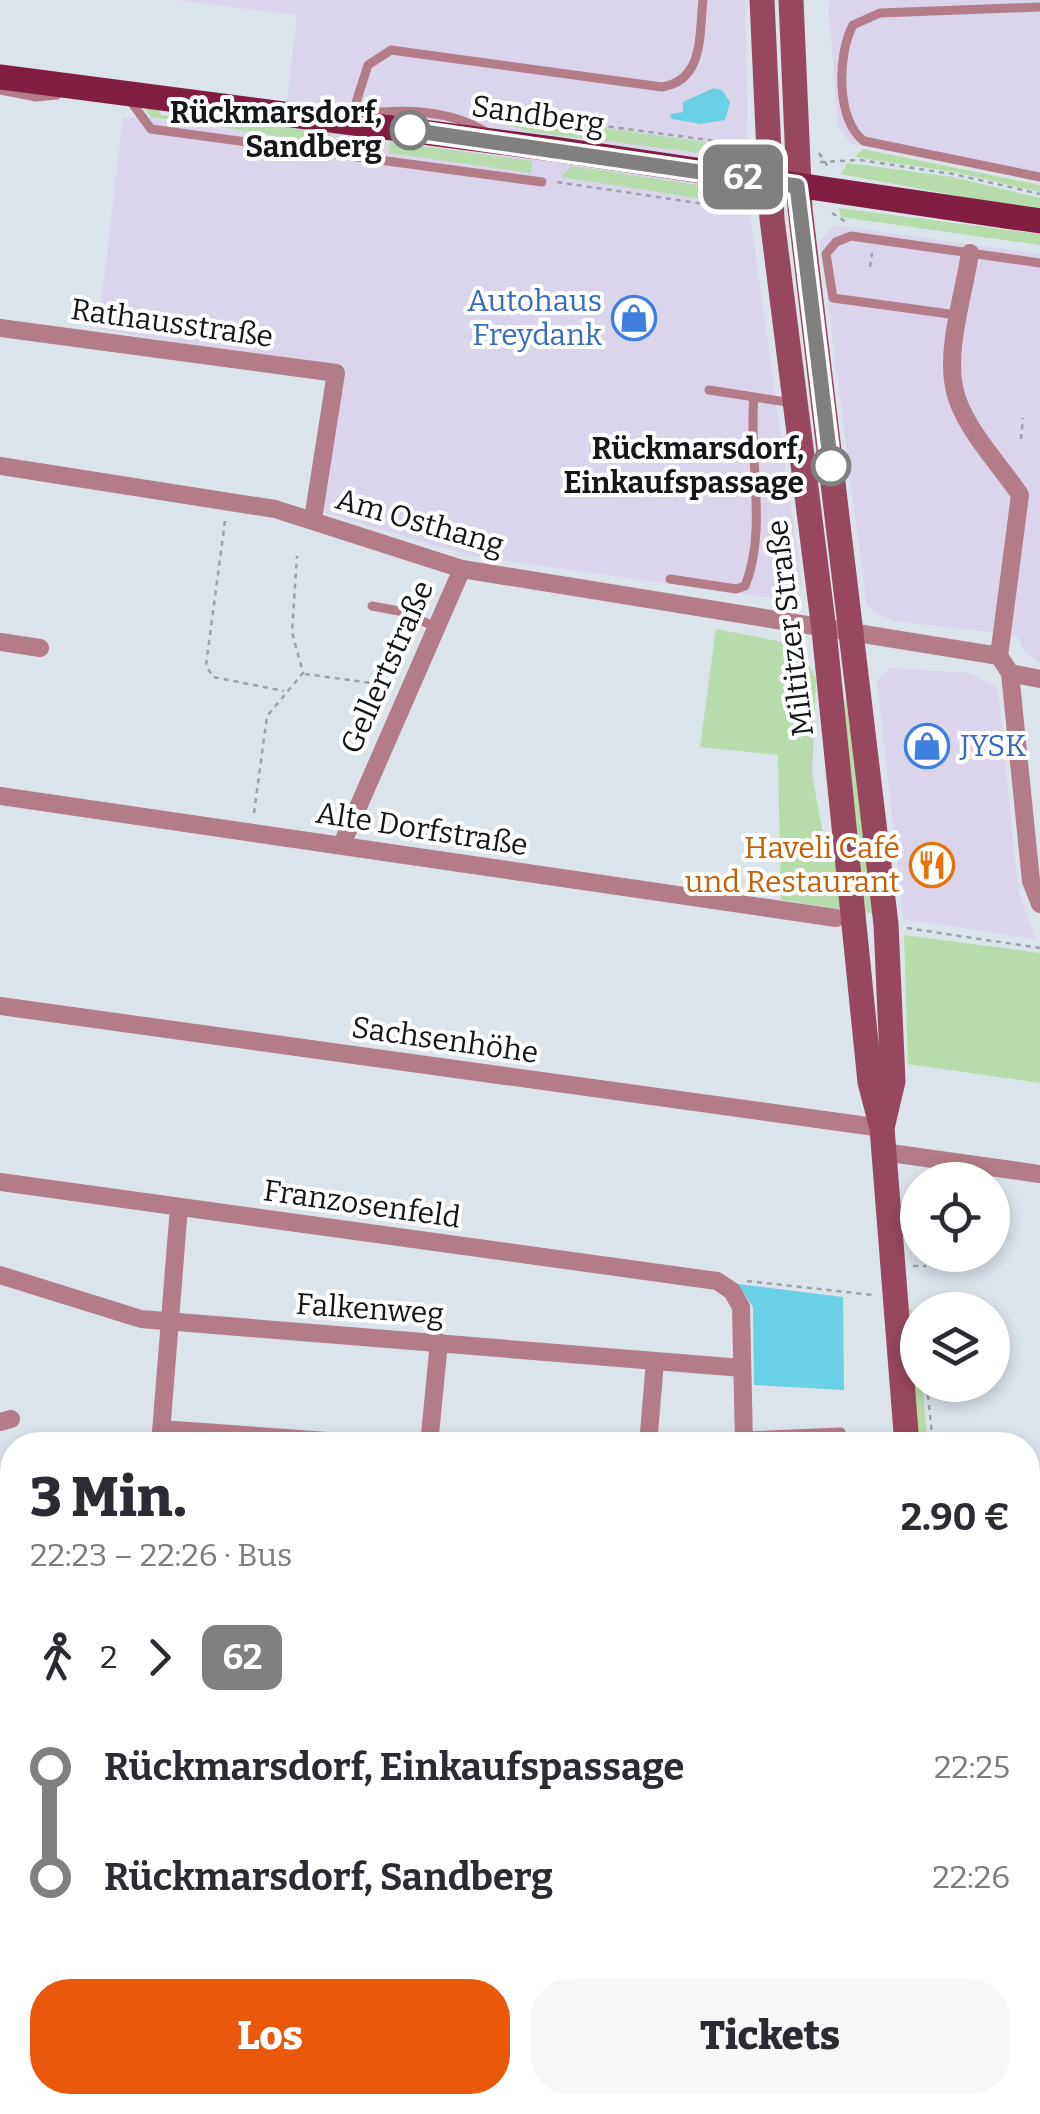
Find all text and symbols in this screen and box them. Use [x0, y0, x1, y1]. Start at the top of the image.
street label: Sandberg [469, 88, 607, 142]
place label: Rückmarsdorf, Sandberg [170, 95, 382, 165]
marker: Rückmarsdorf, Sandberg [391, 111, 429, 149]
line badge: 62 [698, 144, 788, 210]
text: 62 [723, 156, 763, 198]
place label: Autohaus Freydank [467, 283, 602, 353]
street label: Rathausstraße [69, 291, 275, 355]
shop icon: Autohaus Freydank [611, 295, 657, 341]
place label: Rückmarsdorf, Einkaufspassage [564, 431, 804, 501]
marker: Rückmarsdorf, Einkaufspassage [812, 447, 850, 485]
street label: Am Osthang [332, 481, 508, 563]
street label: Miltitzer Straße [759, 518, 821, 738]
street label: Gellertstraße [333, 575, 441, 759]
shop icon: JYSK [904, 723, 950, 769]
place label: JYSK [959, 728, 1026, 764]
street label: Alte Dorfstraße [314, 794, 530, 864]
place label: Haveli Café und Restaurant [685, 830, 900, 900]
restaurant icon: Haveli Café und Restaurant [909, 842, 955, 888]
street label: Sachsenhöhe [349, 1009, 541, 1071]
map controls [900, 1162, 1010, 1402]
button: locate [900, 1162, 1010, 1272]
street label: Franzosenfeld [261, 1172, 463, 1236]
street label: Falkenweg [295, 1286, 445, 1332]
button: layers [900, 1292, 1010, 1402]
text: 3 Min. [30, 1465, 187, 1531]
text: 2.90 € [901, 1494, 1010, 1540]
text: 22:23 – 22:26 · Bus [30, 1536, 292, 1574]
icon: walk [30, 1630, 85, 1685]
icon: forward [132, 1630, 187, 1685]
text: 62 [222, 1636, 262, 1678]
text: 2 [100, 1638, 117, 1676]
text: Rückmarsdorf, Einkaufspassage [104, 1744, 684, 1790]
text: 22:25 [934, 1748, 1010, 1786]
text: Rückmarsdorf, Sandberg [104, 1854, 553, 1900]
text: 22:26 [932, 1858, 1010, 1896]
button: Los [30, 1979, 510, 2094]
button: Tickets [530, 1979, 1010, 2094]

